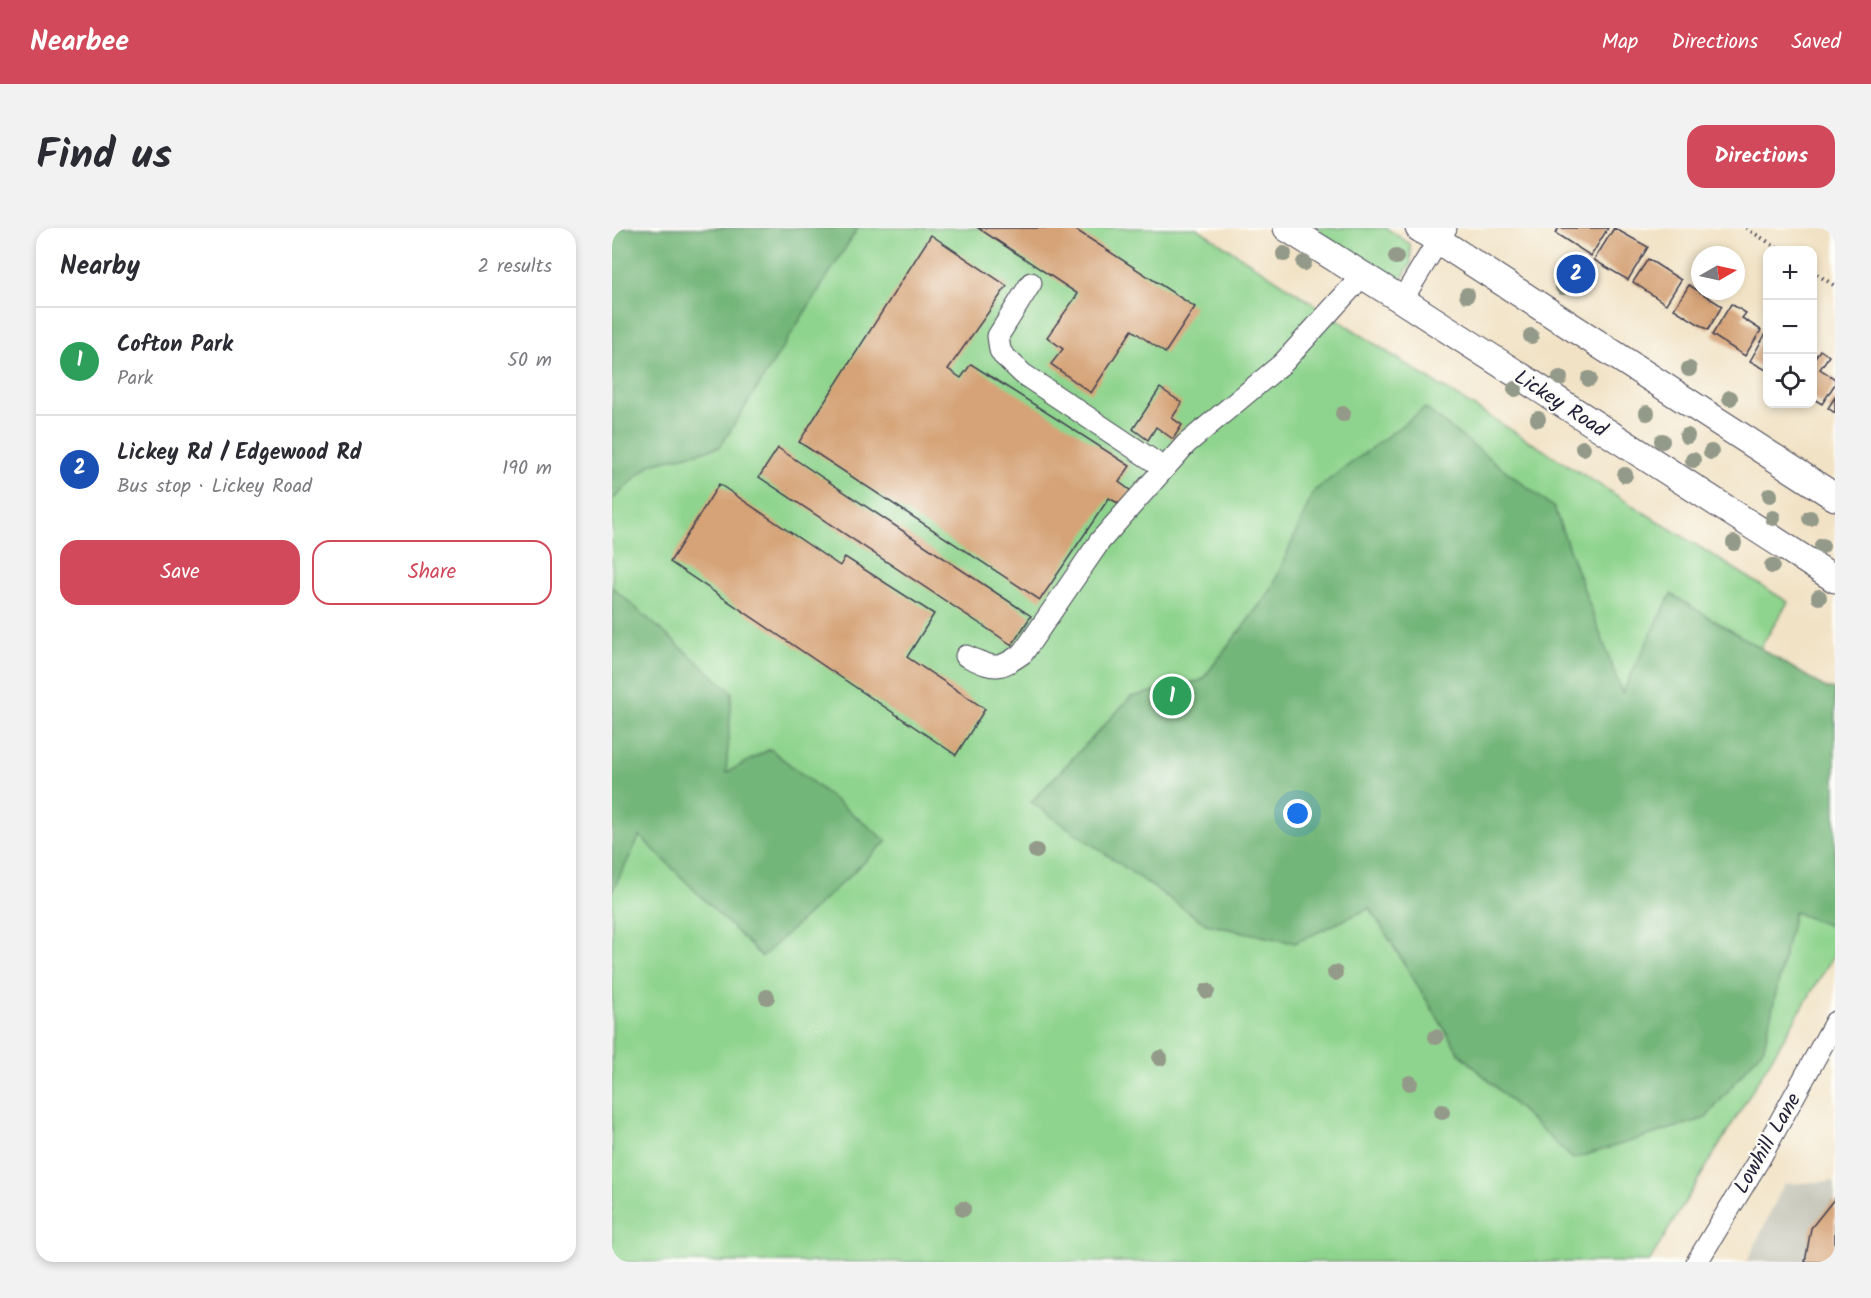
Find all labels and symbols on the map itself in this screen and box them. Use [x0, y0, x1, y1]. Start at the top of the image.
north arrow [1691, 246, 1745, 300]
pin: 2 [1556, 252, 1596, 296]
street label: Lickey Road [1507, 362, 1614, 447]
pin: 1 [1152, 674, 1192, 718]
your location [1283, 799, 1312, 828]
street label: Lowhill Lane [1726, 1087, 1811, 1201]

